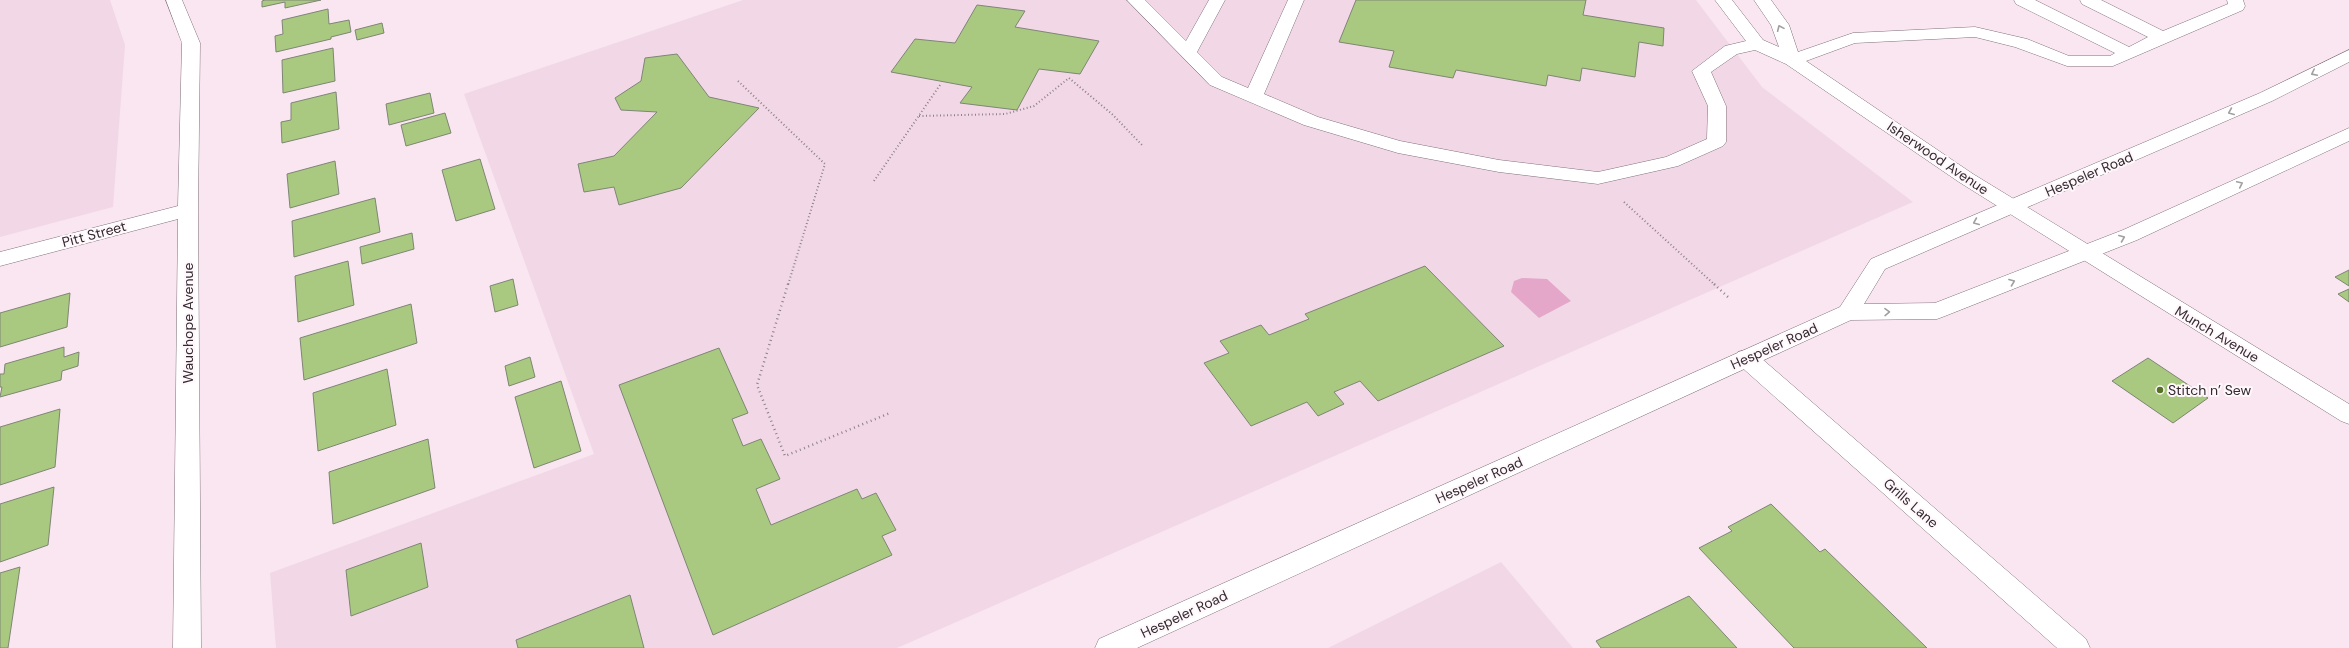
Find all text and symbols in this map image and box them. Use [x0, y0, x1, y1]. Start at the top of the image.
one-way arrow [1777, 25, 1785, 32]
one-way arrow [2311, 68, 2318, 76]
one-way arrow [2227, 108, 2234, 116]
street label: Isherwood Avenue [1884, 117, 1992, 199]
street label: Hespeler Road [2042, 147, 2136, 201]
one-way arrow [2236, 181, 2243, 189]
street label: Pitt Street [60, 217, 128, 251]
one-way arrow [1972, 217, 1980, 225]
one-way arrow [2118, 235, 2125, 243]
street label: Wauchope Avenue [179, 263, 197, 383]
one-way arrow [2007, 279, 2015, 287]
street label: Munch Avenue [2172, 302, 2262, 366]
one-way arrow [1884, 308, 1890, 316]
street label: Hespeler Road [1727, 319, 1821, 373]
place label: Stitch n’ Sew [2168, 381, 2252, 399]
marker: Stitch n’ Sew [2155, 385, 2165, 395]
street label: Hespeler Road [1432, 453, 1526, 507]
street label: Grills Lane [1880, 474, 1942, 532]
street label: Hespeler Road [1138, 586, 1230, 642]

